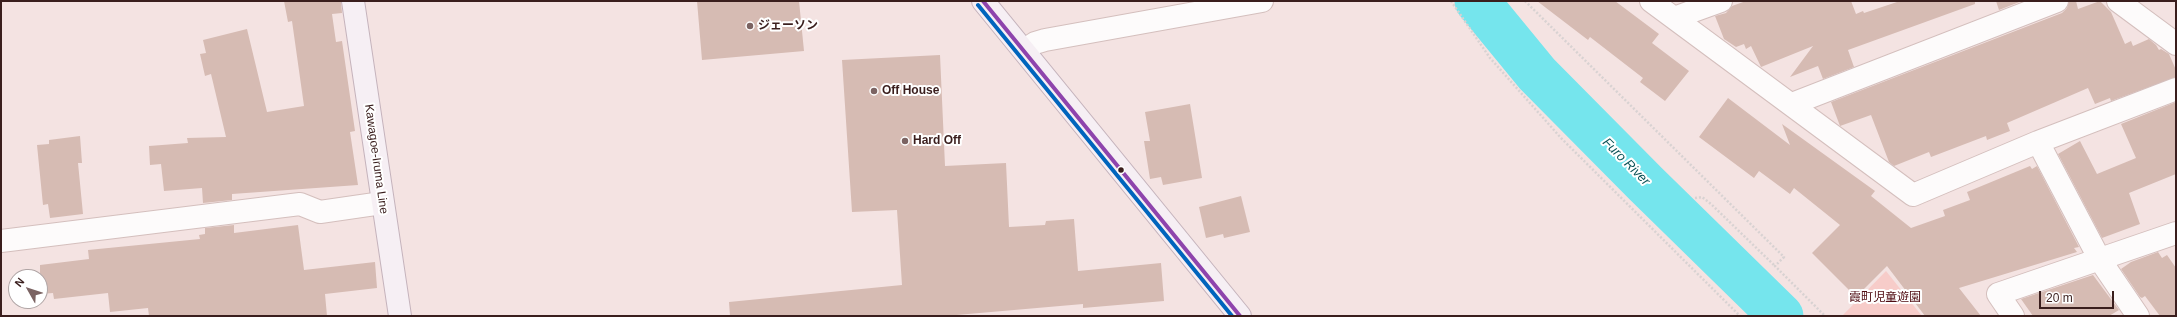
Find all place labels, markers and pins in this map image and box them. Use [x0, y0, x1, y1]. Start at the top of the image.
place label: ジェーソン [758, 19, 818, 33]
marker: ジェーソン [745, 21, 755, 31]
place label: Off House [882, 84, 939, 98]
marker: Off House [869, 86, 879, 96]
place label: Hard Off [913, 134, 961, 148]
marker: Hard Off [900, 136, 910, 146]
unlabelled marker [1116, 165, 1126, 175]

